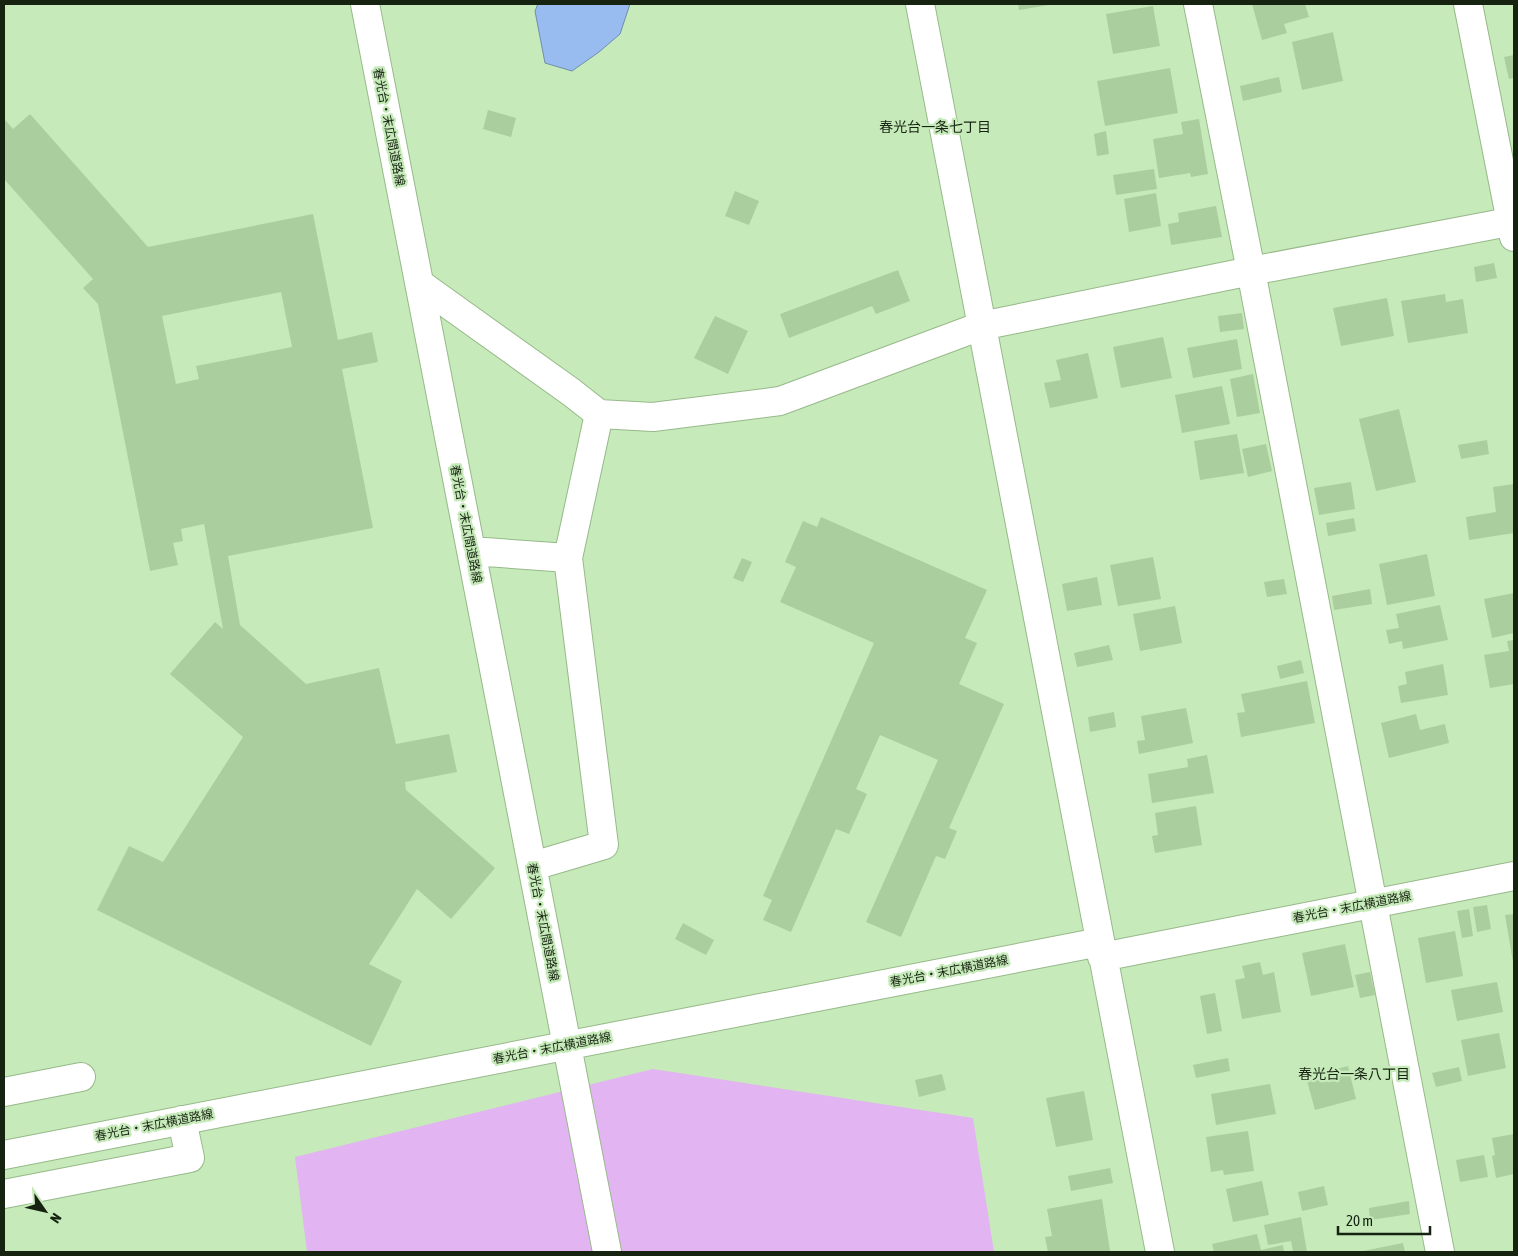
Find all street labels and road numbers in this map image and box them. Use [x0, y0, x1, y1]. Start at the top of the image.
street label: 春光台・末広間道路線 [371, 67, 407, 187]
street label: 春光台・末広間道路線 [448, 464, 484, 584]
street label: 春光台・末広間道路線 [525, 862, 561, 982]
street label: 春光台・末広横道路線 [1292, 889, 1412, 925]
street label: 春光台・末広横道路線 [889, 953, 1009, 989]
street label: 春光台・末広横道路線 [492, 1030, 612, 1066]
street label: 春光台・末広横道路線 [94, 1107, 214, 1143]

